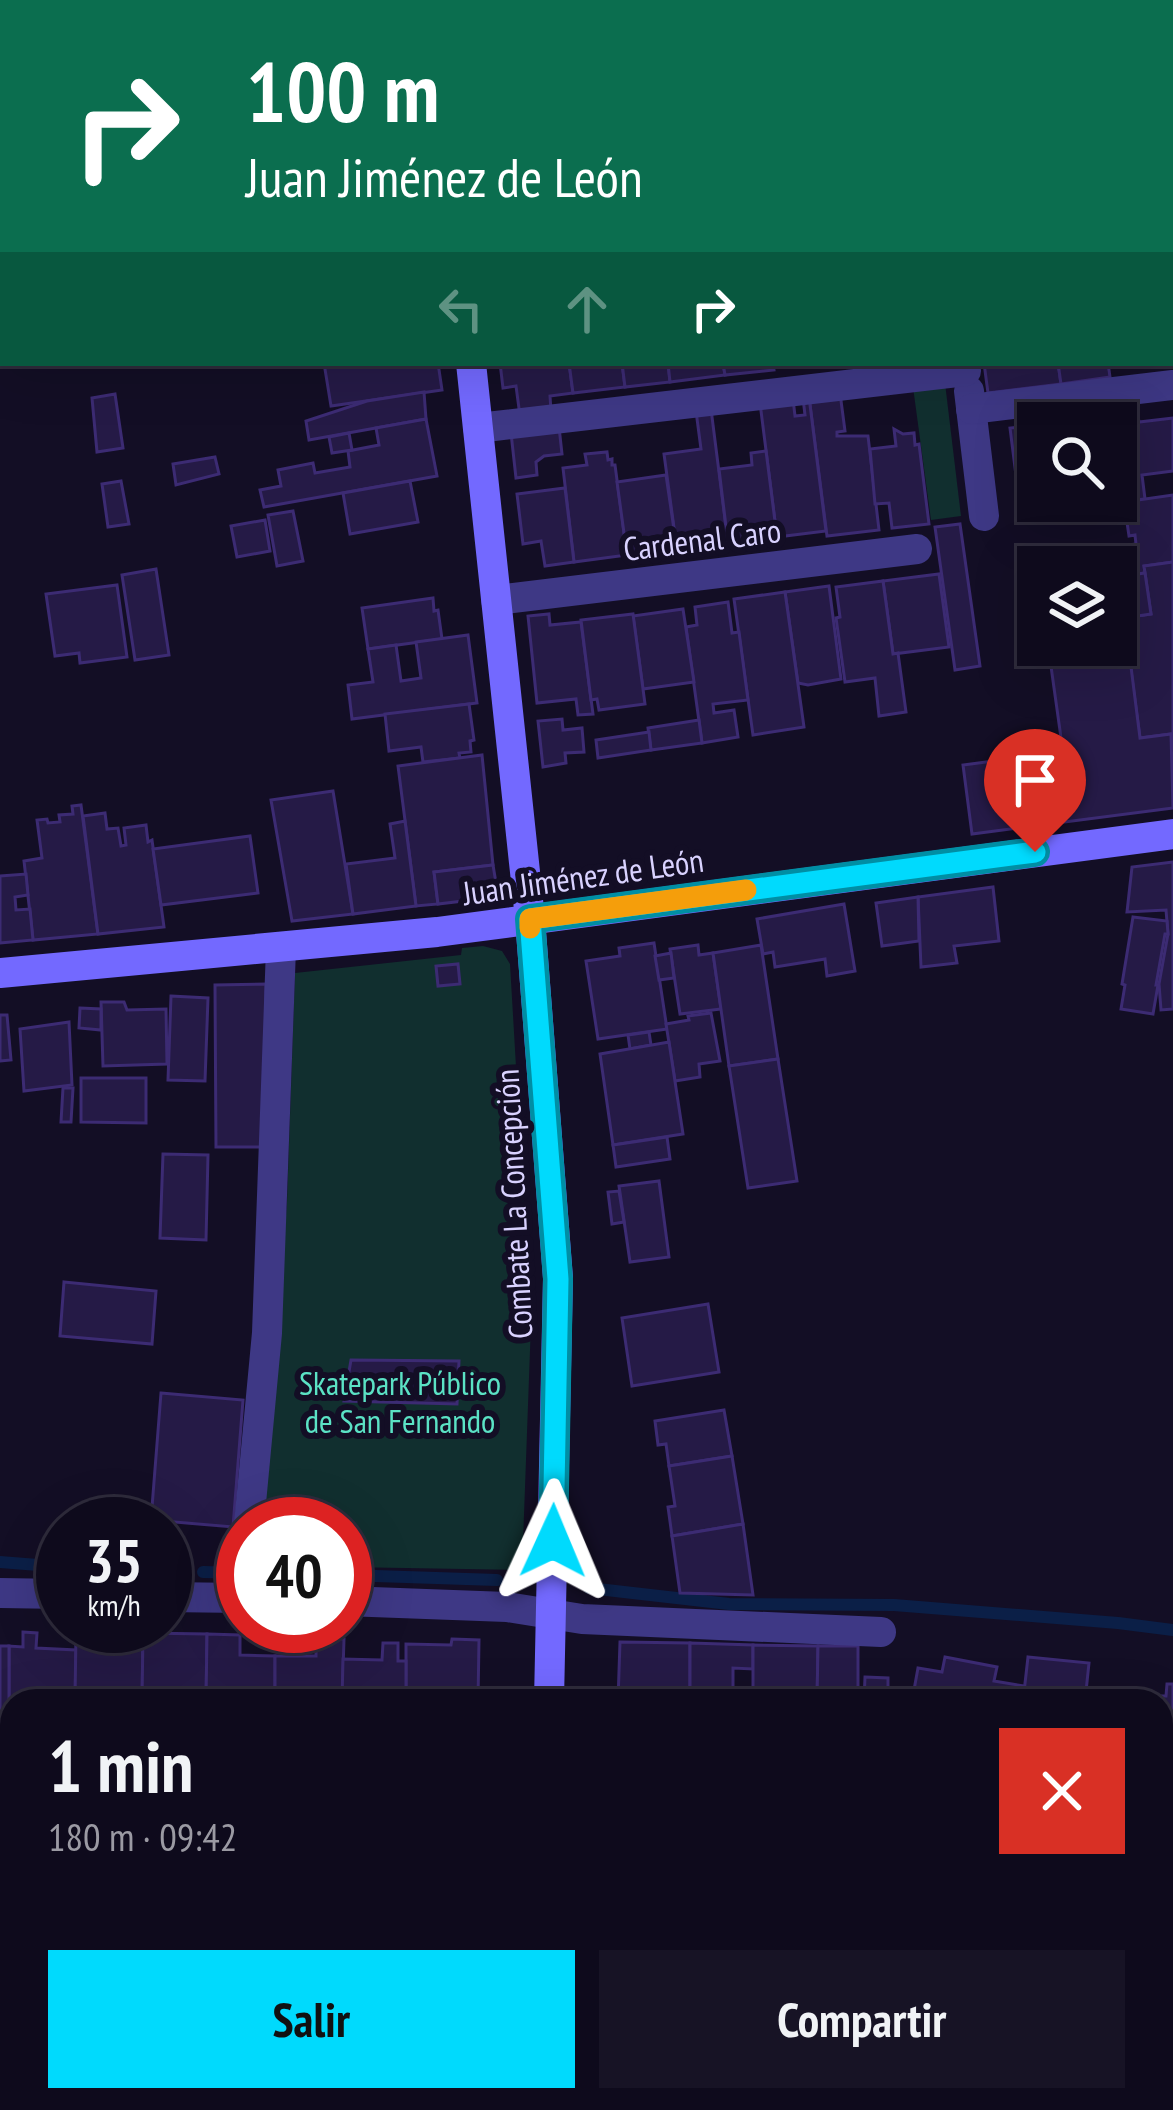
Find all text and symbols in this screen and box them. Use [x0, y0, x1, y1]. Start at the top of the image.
text: 100 m [246, 36, 439, 145]
icon: right [48, 48, 204, 204]
text: Juan Jiménez de León [246, 142, 643, 212]
icon: left [428, 276, 494, 342]
icon: ahead [554, 276, 620, 342]
icon: right [680, 276, 746, 342]
map controls [1017, 402, 1137, 666]
button: search [1017, 402, 1137, 522]
street label: Cardenal Caro [621, 508, 783, 570]
button: layers [1017, 546, 1137, 666]
pin [984, 729, 1086, 852]
icon: arrive [1002, 747, 1068, 813]
street label: Juan Jiménez de León [459, 838, 706, 914]
street label: Combate La Concepción [484, 1068, 542, 1340]
park label: Skatepark Público de San Fernando [299, 1361, 501, 1442]
position arrow [490, 1478, 616, 1604]
speed limit sign: 40 [216, 1497, 372, 1653]
text: 35 [85, 1521, 143, 1599]
text: km/h [87, 1585, 141, 1624]
text: 1 min [48, 1719, 193, 1812]
button: close [999, 1728, 1125, 1854]
text: 180 m · 09:42 [48, 1811, 237, 1862]
button: Salir [48, 1950, 575, 2088]
button: Compartir [599, 1950, 1125, 2088]

